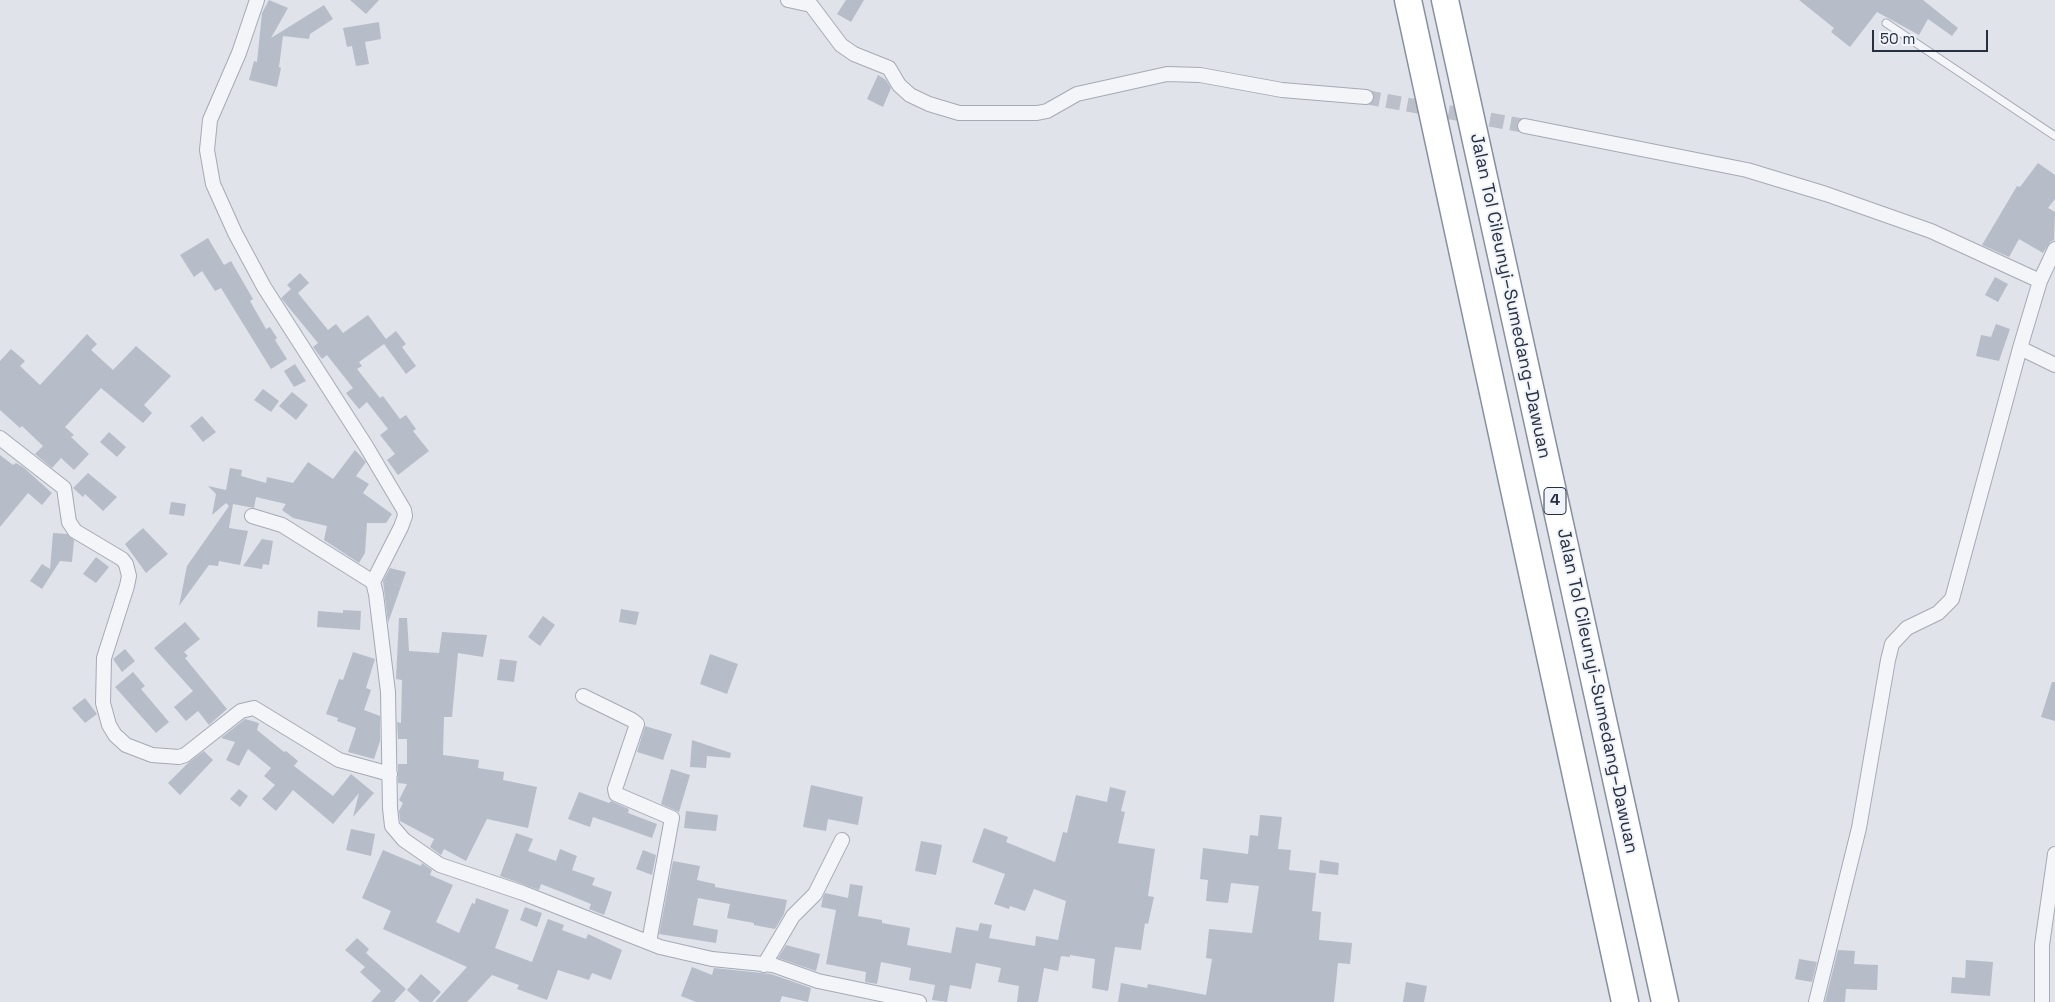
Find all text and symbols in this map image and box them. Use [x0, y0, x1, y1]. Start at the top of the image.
scale bar [1875, 20, 1991, 52]
text: 50 m [1880, 29, 1915, 48]
street label: Jalan Tol Cileunyi–Sumedang–Dawuan [1465, 131, 1555, 461]
road number: 4 [1544, 488, 1566, 514]
street label: Jalan Tol Cileunyi–Sumedang–Dawuan [1552, 526, 1642, 856]

